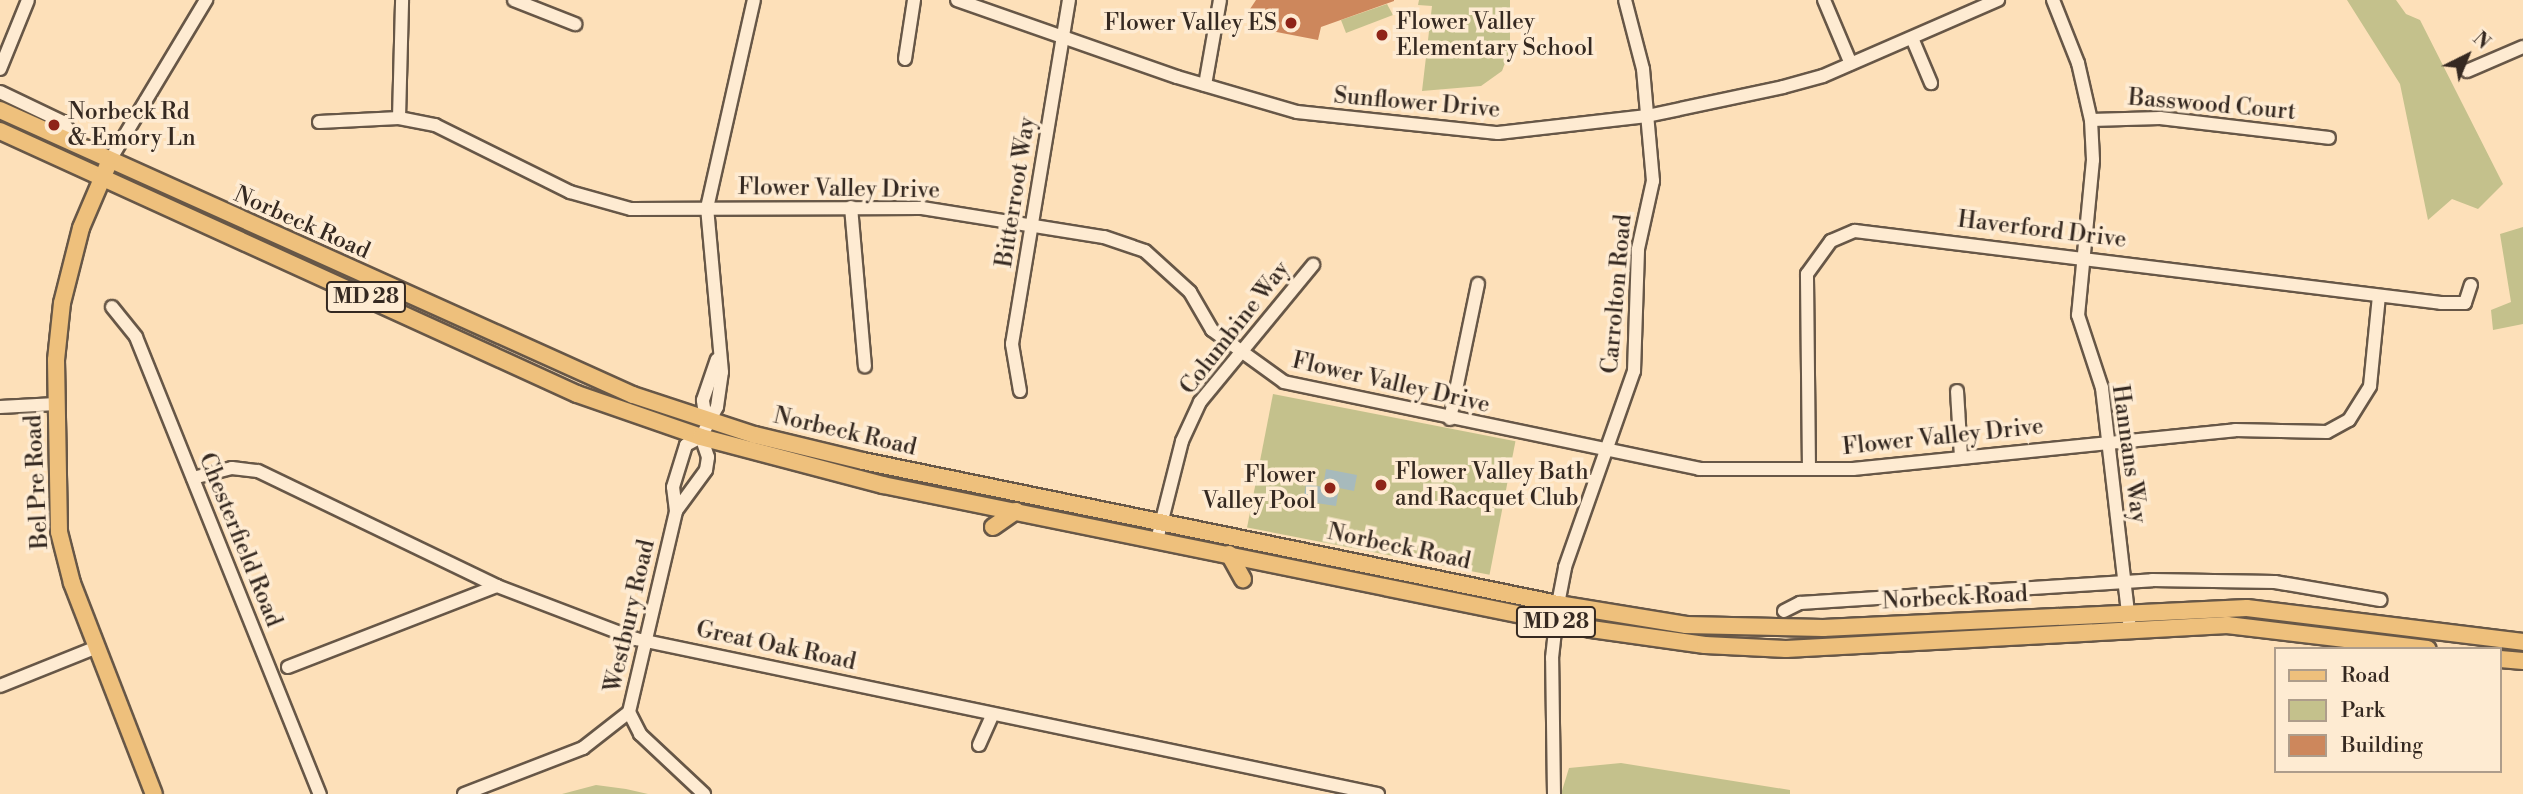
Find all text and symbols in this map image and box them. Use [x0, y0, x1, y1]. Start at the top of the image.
place label: Flower Valley Elementary School [1396, 8, 1594, 62]
place label: Flower Valley ES [1104, 9, 1277, 37]
marker: Flower Valley ES [1283, 15, 1299, 31]
north arrow [2432, 21, 2502, 91]
marker: Flower Valley Elementary School [1374, 27, 1390, 43]
text: N [2468, 27, 2495, 55]
street label: Sunflower Drive [1333, 82, 1501, 124]
street label: Basswood Court [2127, 84, 2297, 126]
place label: Norbeck Rd & Emory Ln [68, 98, 196, 152]
street label: Bitterroot Way [990, 115, 1042, 269]
marker: Norbeck Rd & Emory Ln [46, 117, 62, 133]
street label: Flower Valley Drive [738, 173, 940, 205]
street label: Norbeck Road [230, 181, 374, 265]
street label: Haverford Drive [1956, 206, 2128, 254]
street label: Carrolton Road [1596, 213, 1638, 375]
street label: Columbine Way [1174, 256, 1296, 400]
road number: MD 28 [326, 280, 406, 314]
street label: Flower Valley Drive [1289, 347, 1493, 419]
street label: Hannans Way [2106, 383, 2152, 525]
street label: Norbeck Road [771, 402, 919, 462]
street label: Flower Valley Drive [1841, 413, 2045, 461]
street label: Bel Pre Road [20, 414, 54, 550]
street label: Chesterfield Road [193, 449, 287, 631]
place label: Flower Valley Bath and Racquet Club [1395, 458, 1589, 512]
place label: Flower Valley Pool [1202, 461, 1316, 515]
marker: Flower Valley Bath and Racquet Club [1373, 477, 1389, 493]
marker: Flower Valley Pool [1322, 480, 1338, 496]
street label: Norbeck Road [1325, 518, 1473, 576]
street label: Westbury Road [599, 537, 661, 695]
street label: Norbeck Road [1881, 580, 2029, 616]
road number: MD 28 [1516, 604, 1596, 640]
street label: Great Oak Road [694, 616, 858, 676]
legend [2274, 647, 2502, 773]
text: Road [2341, 663, 2390, 689]
text: Park [2341, 698, 2385, 724]
text: Building [2341, 733, 2423, 759]

